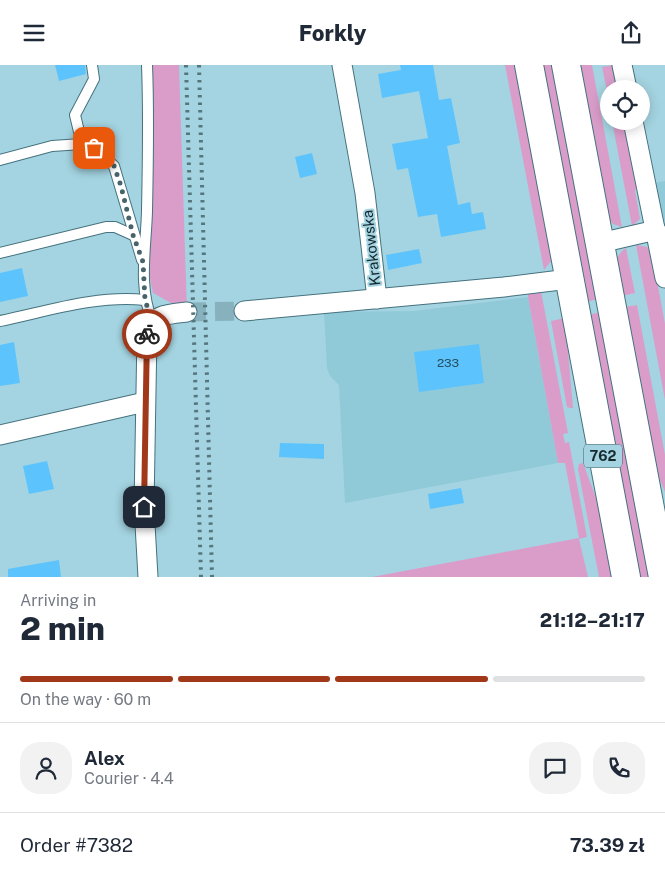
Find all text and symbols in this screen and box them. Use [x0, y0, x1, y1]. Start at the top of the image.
icon: menu [20, 19, 48, 47]
icon: share [617, 19, 645, 47]
text: Forkly [299, 20, 366, 46]
map controls [600, 80, 650, 130]
button: locate [600, 80, 650, 130]
pin [73, 127, 115, 169]
icon: bag [80, 134, 108, 162]
street label: Krakowska [359, 209, 383, 287]
courier [122, 309, 172, 359]
icon: bike [133, 320, 161, 348]
house number: 233 [437, 356, 459, 370]
road number: 762 [584, 445, 622, 467]
pin [123, 486, 165, 528]
icon: home [130, 493, 158, 521]
text: Arriving in [20, 591, 96, 610]
text: 21:12–21:17 [540, 609, 645, 631]
text: 2 min [20, 610, 105, 647]
text: On the way · 60 m [20, 690, 151, 709]
button: person [20, 742, 72, 794]
button: chat [529, 742, 581, 794]
button: phone [593, 742, 645, 794]
text: Alex [84, 747, 125, 769]
text: Courier · 4.4 [84, 769, 174, 788]
text: Order #7382 [20, 834, 133, 856]
text: 73.39 zł [570, 834, 645, 856]

